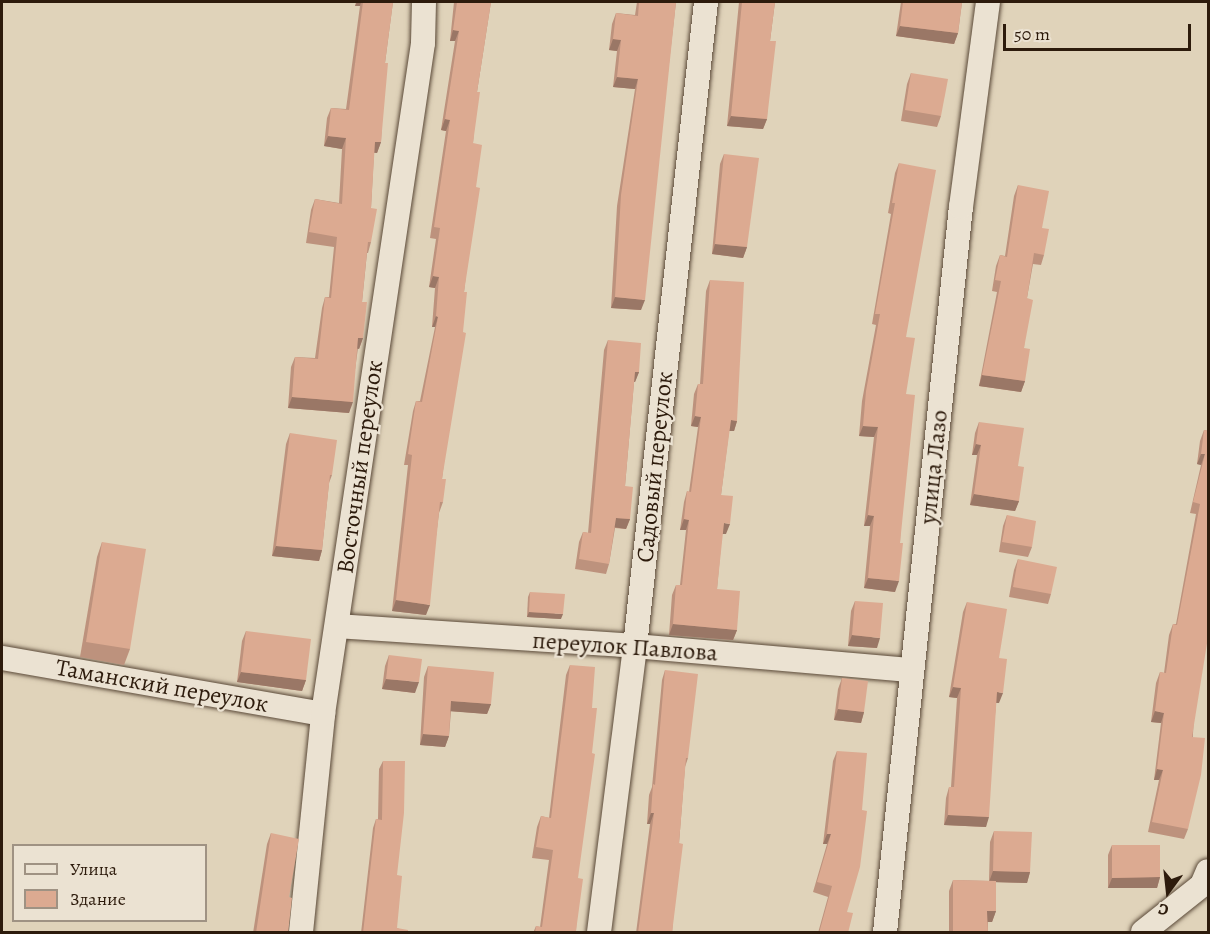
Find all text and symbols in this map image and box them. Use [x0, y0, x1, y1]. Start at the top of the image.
scale bar [1006, 12, 1194, 50]
text: 50 m [1014, 22, 1050, 46]
street label: Восточный переулок [331, 358, 389, 576]
street label: Садовый переулок [631, 370, 679, 564]
street label: улица Лазо [914, 408, 954, 526]
street label: переулок Павлова [531, 626, 719, 668]
street label: Таманский переулок [53, 653, 271, 719]
legend [12, 844, 207, 922]
text: Улица [70, 857, 117, 881]
north arrow [1138, 862, 1198, 922]
text: Здание [70, 887, 126, 911]
text: С [1156, 897, 1171, 921]

